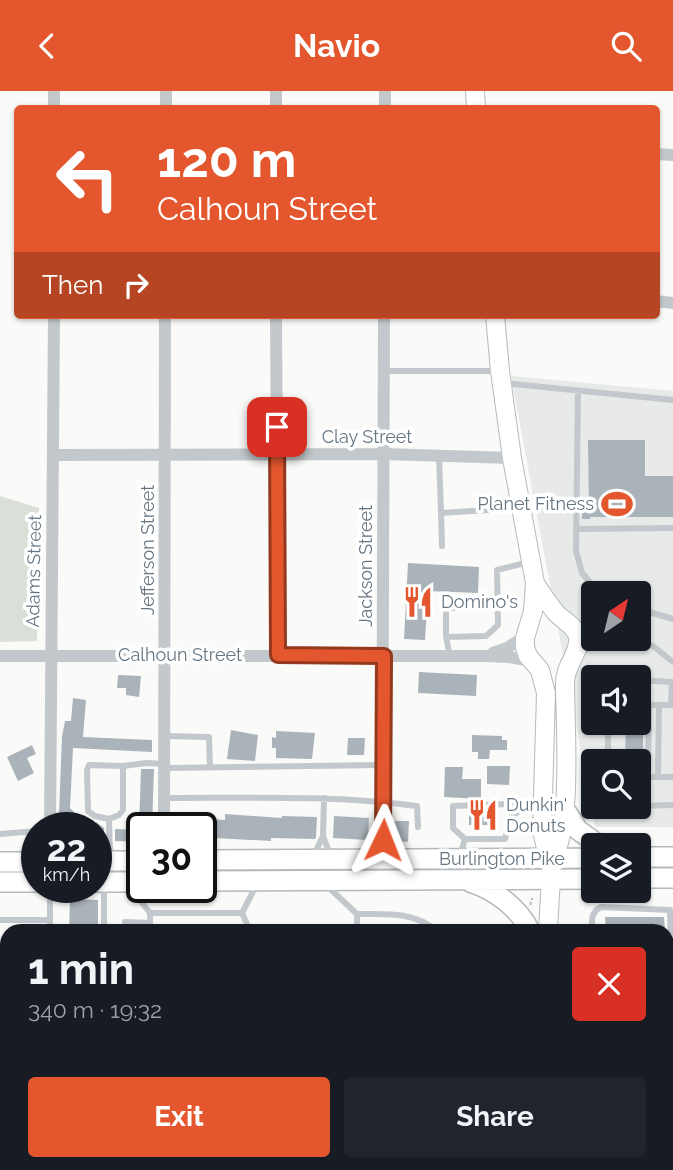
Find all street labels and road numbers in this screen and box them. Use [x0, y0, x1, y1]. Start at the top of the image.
street label: Clay Street [322, 426, 412, 447]
street label: Jefferson Street [137, 485, 158, 615]
street label: Jackson Street [355, 505, 376, 627]
street label: Adams Street [22, 514, 45, 627]
street label: Calhoun Street [118, 644, 242, 665]
street label: Burlington Pike [439, 848, 565, 869]

